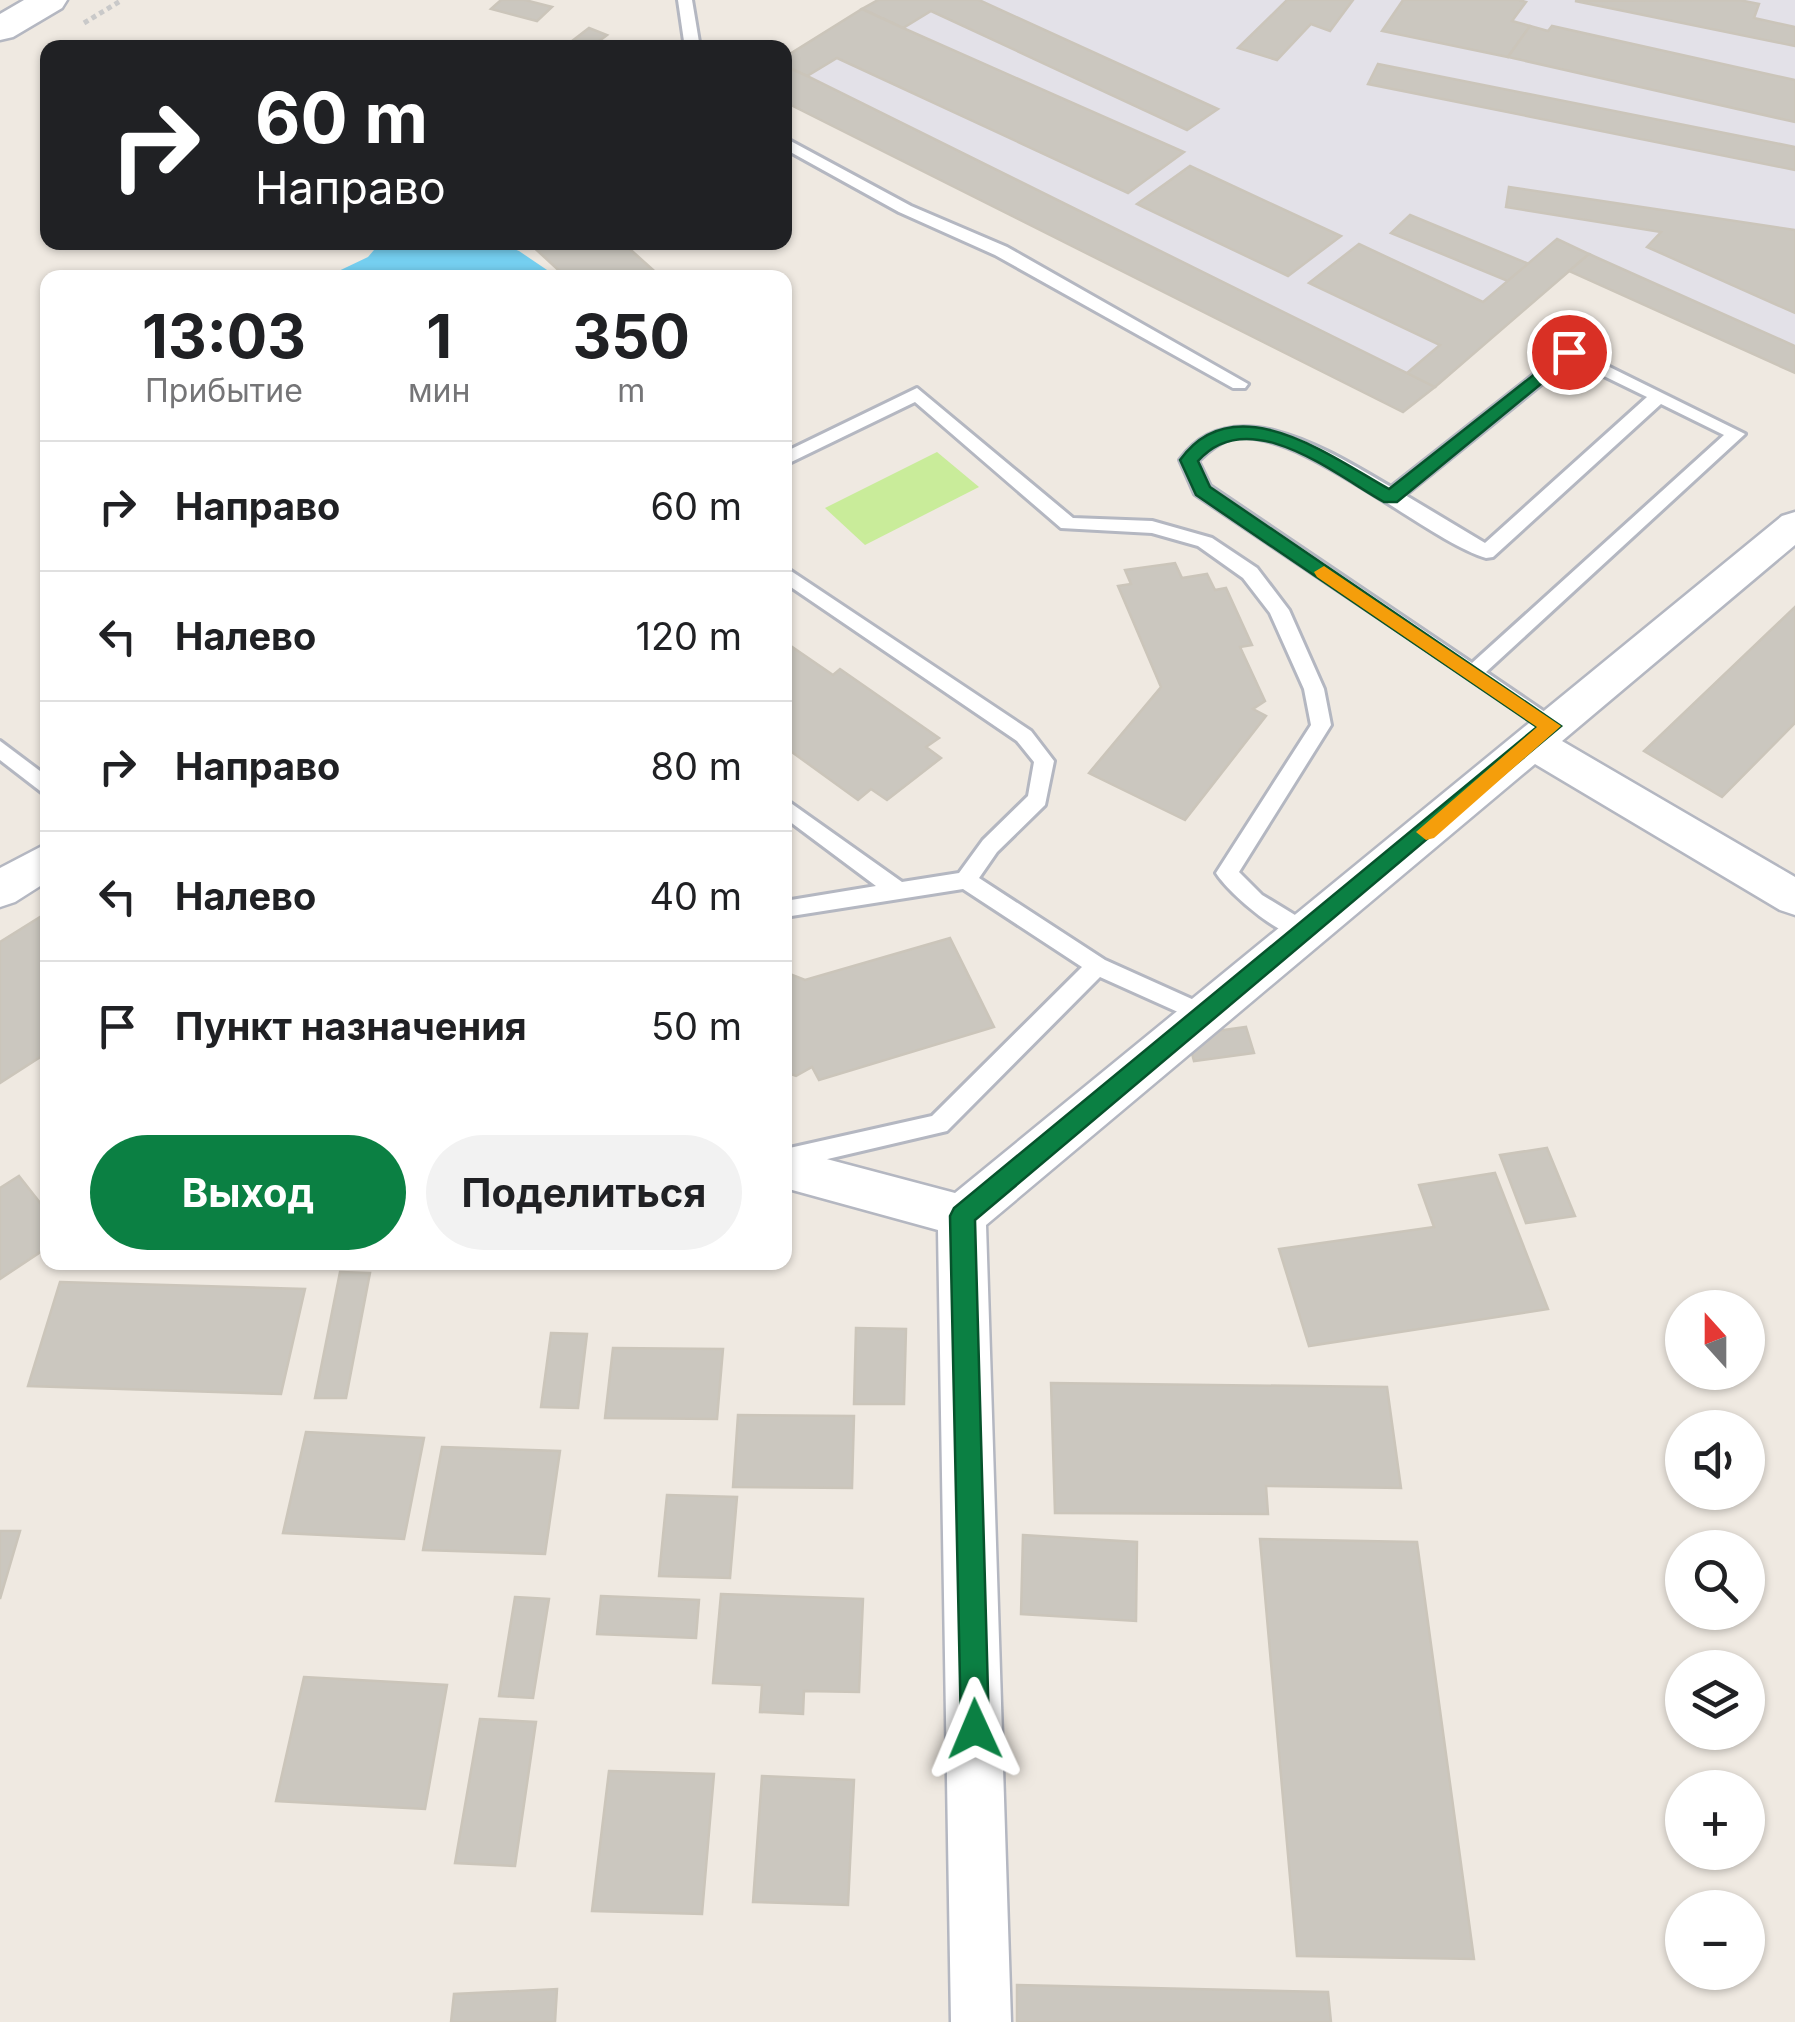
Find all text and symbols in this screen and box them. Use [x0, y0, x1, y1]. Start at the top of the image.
text: 60 m [255, 75, 428, 160]
icon: right [90, 80, 220, 210]
text: Направо [255, 160, 446, 215]
text: 13:03 [142, 300, 306, 372]
text: 1 [426, 300, 452, 372]
text: 350 [572, 300, 690, 372]
pin [1527, 310, 1612, 395]
icon: arrive [1542, 325, 1597, 380]
text: Прибытие [145, 371, 303, 410]
text: мин [408, 371, 470, 410]
text: m [617, 371, 645, 410]
icon: right [90, 479, 145, 534]
text: Направо [175, 483, 340, 529]
text: 60 m [650, 483, 742, 529]
icon: left [90, 609, 145, 664]
text: Налево [175, 613, 316, 659]
text: 120 m [635, 613, 742, 659]
icon: right [90, 739, 145, 794]
text: Направо [175, 743, 340, 789]
text: 80 m [651, 743, 742, 789]
icon: left [90, 869, 145, 924]
text: Налево [175, 873, 316, 919]
text: 40 m [650, 873, 742, 919]
icon: arrive [90, 999, 145, 1054]
text: Пункт назначения [175, 1003, 527, 1049]
text: 50 m [651, 1003, 742, 1049]
button: Выход [90, 1135, 406, 1250]
button: Поделиться [426, 1135, 742, 1250]
north arrow [1665, 1290, 1765, 1390]
map controls [1665, 1290, 1765, 1990]
button: sound [1665, 1410, 1765, 1510]
button: search [1665, 1530, 1765, 1630]
button: layers [1665, 1650, 1765, 1750]
position arrow [923, 1677, 1027, 1781]
button: + [1665, 1770, 1765, 1870]
button: − [1665, 1890, 1765, 1990]

